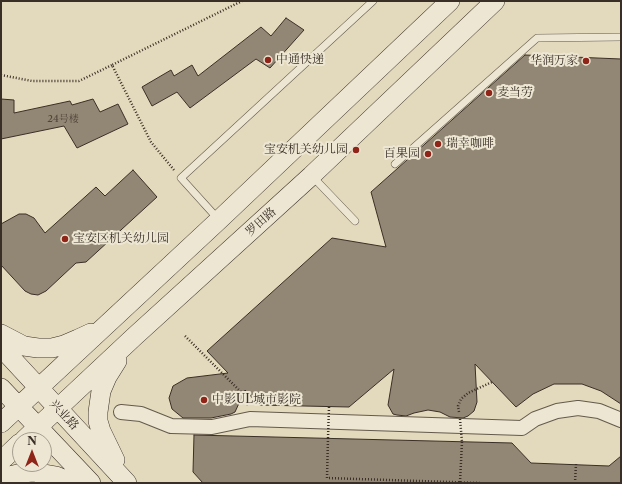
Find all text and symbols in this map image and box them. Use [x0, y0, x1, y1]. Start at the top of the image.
place label: 中通快递 [276, 53, 324, 67]
place label: 华润万家 [530, 54, 578, 68]
marker: 中通快递 [263, 55, 273, 65]
marker: 华润万家 [581, 56, 591, 66]
place label: 麦当劳 [497, 86, 533, 100]
marker: 麦当劳 [484, 88, 494, 98]
house number: 24号楼 [47, 113, 79, 125]
place label: 瑞幸咖啡 [446, 137, 494, 151]
marker: 瑞幸咖啡 [433, 139, 443, 149]
place label: 宝安机关幼儿园 [264, 143, 348, 157]
marker: 宝安机关幼儿园 [351, 145, 361, 155]
place label: 百果园 [384, 147, 420, 161]
marker: 百果园 [423, 149, 433, 159]
street label: 罗田路 [243, 205, 279, 239]
place label: 宝安区机关幼儿园 [73, 232, 169, 246]
marker: 宝安区机关幼儿园 [60, 234, 70, 244]
place label: 中影UL城市影院 [212, 393, 301, 407]
marker: 中影UL城市影院 [199, 395, 209, 405]
street label: 兴业路 [46, 397, 82, 433]
north arrow [12, 432, 52, 472]
text: N [27, 434, 37, 448]

